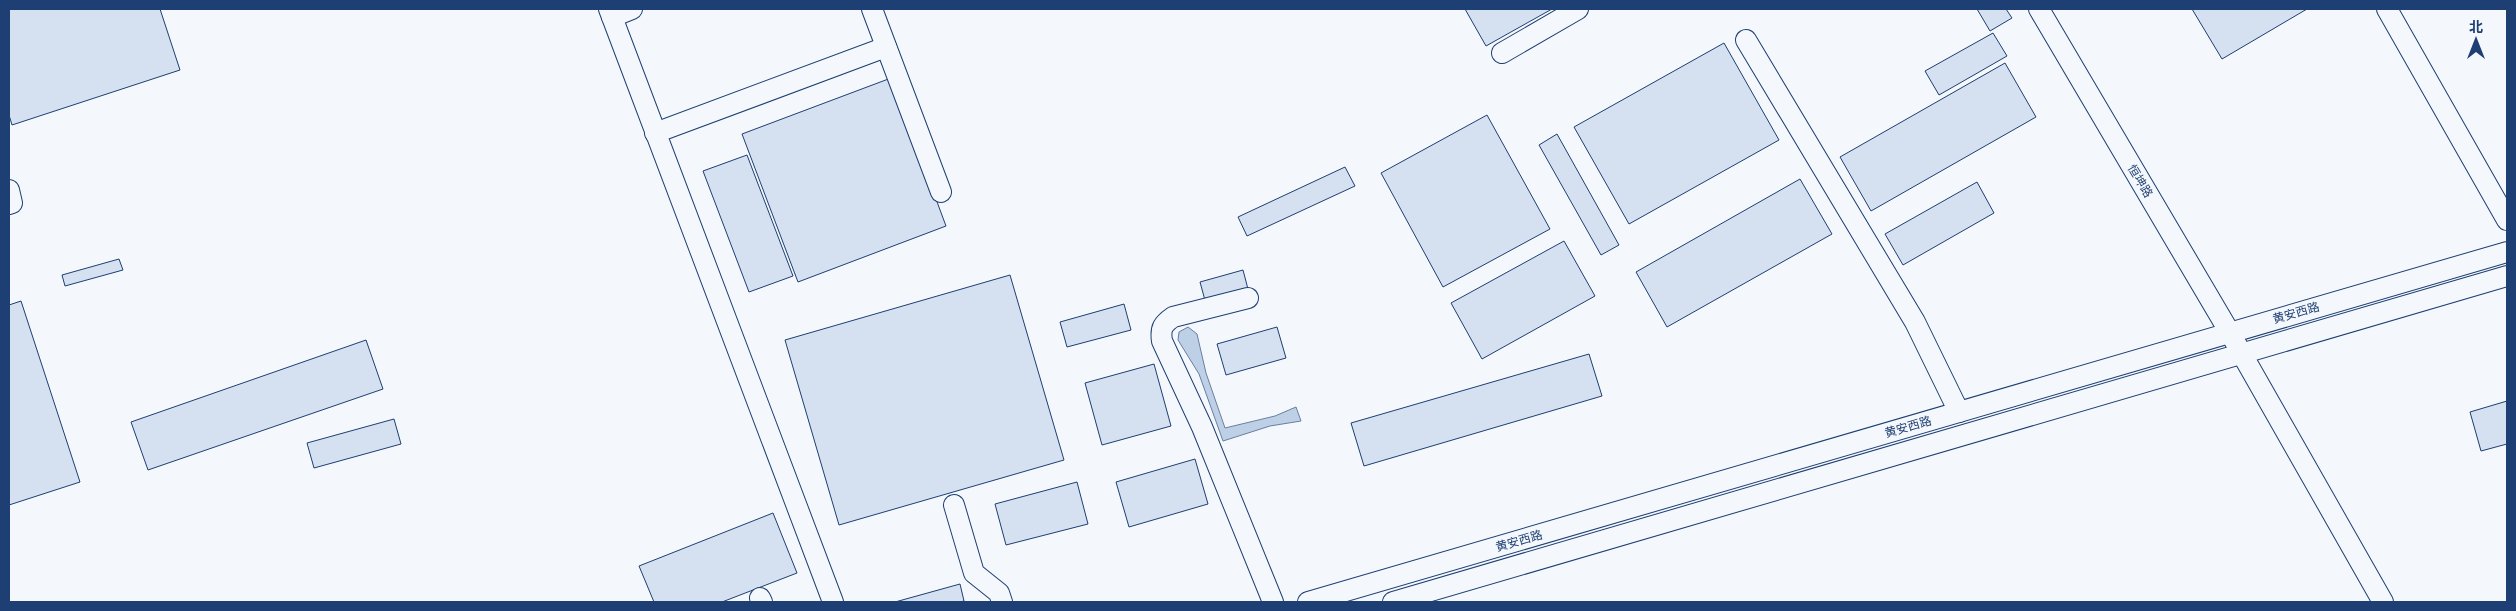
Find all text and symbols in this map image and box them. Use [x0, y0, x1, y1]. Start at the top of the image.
north arrow [2451, 15, 2501, 65]
text: 北 [2469, 19, 2483, 36]
street label: 恒坤路 [2125, 162, 2155, 200]
street label: 黄安西路 [2271, 300, 2321, 326]
street label: 黄安西路 [1883, 414, 1933, 440]
street label: 黄安西路 [1494, 528, 1544, 554]

